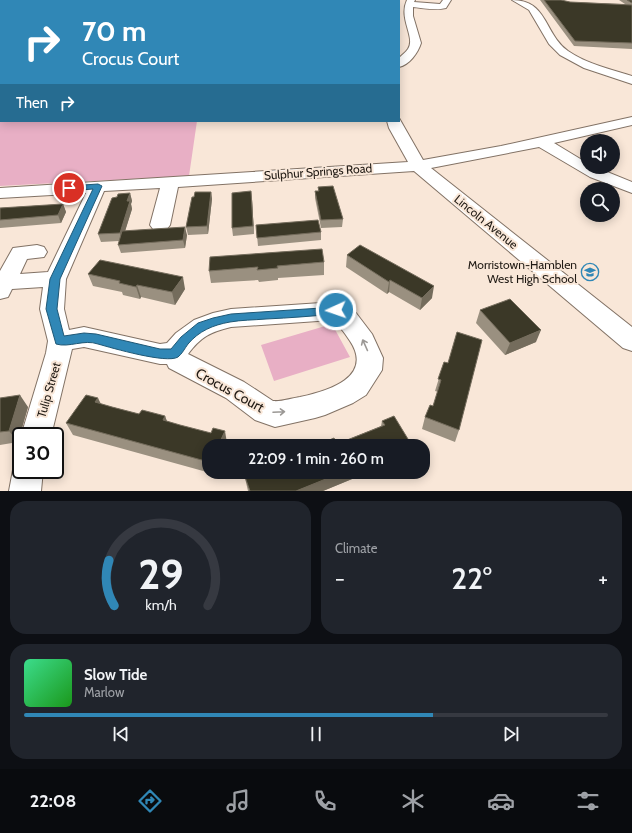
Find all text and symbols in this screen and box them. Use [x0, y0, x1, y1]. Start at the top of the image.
text: 70 m [82, 14, 146, 48]
icon: right [16, 16, 68, 68]
text: Crocus Court [82, 48, 179, 70]
icon: right [56, 92, 78, 114]
text: Then [16, 94, 48, 112]
map controls [580, 134, 620, 222]
button: sound [580, 134, 620, 174]
street label: Sulphur Springs Road [263, 160, 373, 183]
pin [52, 171, 86, 205]
icon: arrive [58, 177, 80, 199]
button: search [580, 182, 620, 222]
street label: Lincoln Avenue [451, 191, 521, 252]
place label: Morristown-Hamblen West High School [468, 257, 577, 286]
school or university icon: Morristown-Hamblen West High School [580, 262, 600, 282]
position arrow [315, 289, 357, 331]
one-way arrow [360, 340, 368, 352]
street label: Tulip Street [33, 360, 64, 419]
street label: Crocus Court [193, 364, 268, 416]
one-way arrow [272, 409, 285, 416]
speed limit sign: 30 [12, 427, 64, 479]
text: 22:09 · 1 min · 260 m [248, 450, 384, 468]
text: Climate [335, 540, 377, 556]
text: 29 [138, 548, 183, 598]
text: 22° [451, 560, 492, 597]
text: − [335, 565, 345, 592]
text: + [598, 565, 608, 592]
text: km/h [145, 595, 176, 613]
text: Slow Tide [84, 666, 147, 684]
text: Marlow [84, 684, 124, 700]
icon: previous [110, 723, 132, 745]
icon: pause [305, 723, 327, 745]
icon: next [500, 723, 522, 745]
icon: directions [136, 787, 164, 815]
icon: music [224, 787, 252, 815]
icon: phone [311, 787, 339, 815]
icon: climate [399, 787, 427, 815]
icon: car [487, 787, 515, 815]
icon: filters [574, 787, 602, 815]
text: 22:08 [30, 790, 76, 812]

